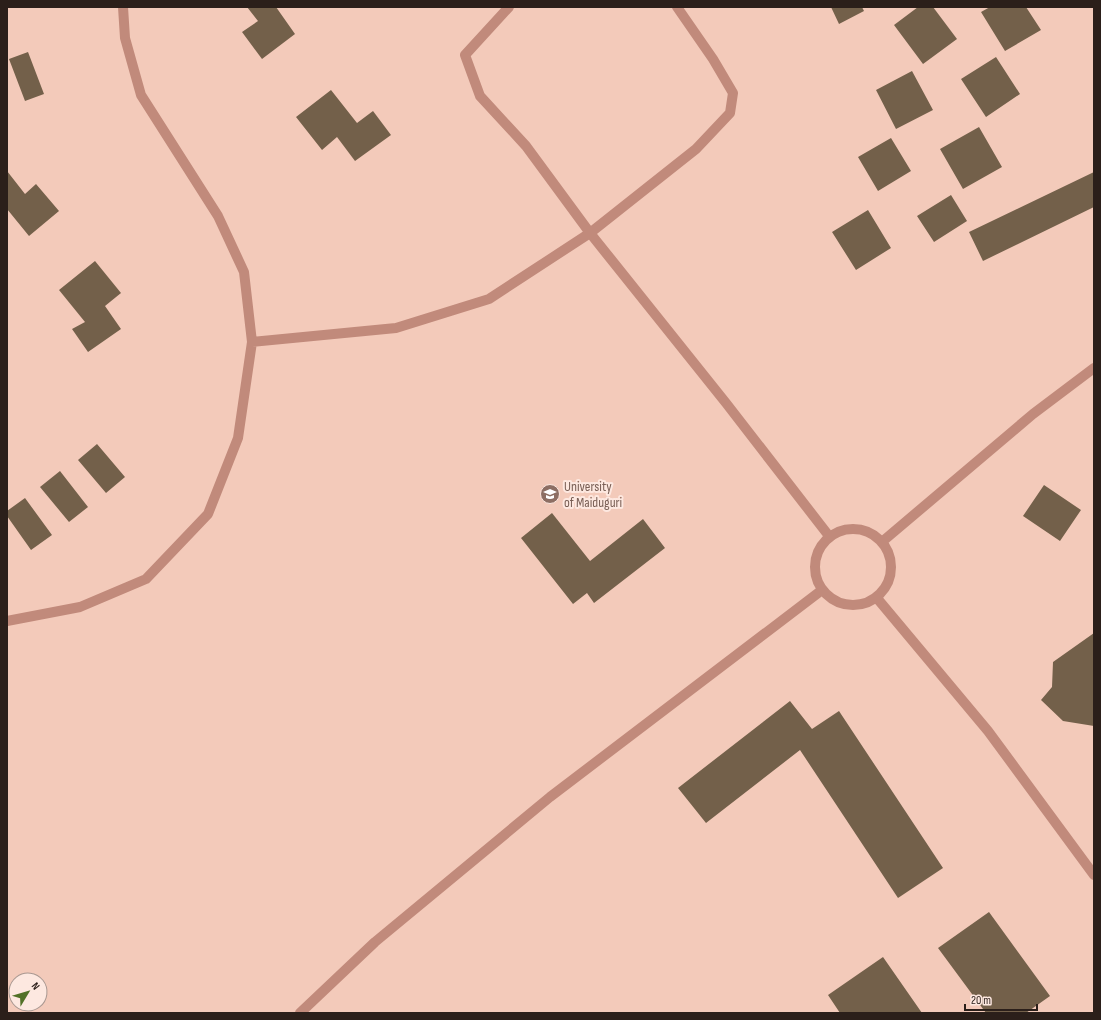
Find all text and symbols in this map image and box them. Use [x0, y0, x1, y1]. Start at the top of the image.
place label: University of Maiduguri [564, 478, 622, 511]
school or university icon: University of Maiduguri [539, 483, 561, 505]
north arrow [8, 972, 48, 1012]
text: N [29, 980, 42, 993]
scale bar [965, 986, 1037, 1012]
text: 20 m [971, 993, 991, 1008]

